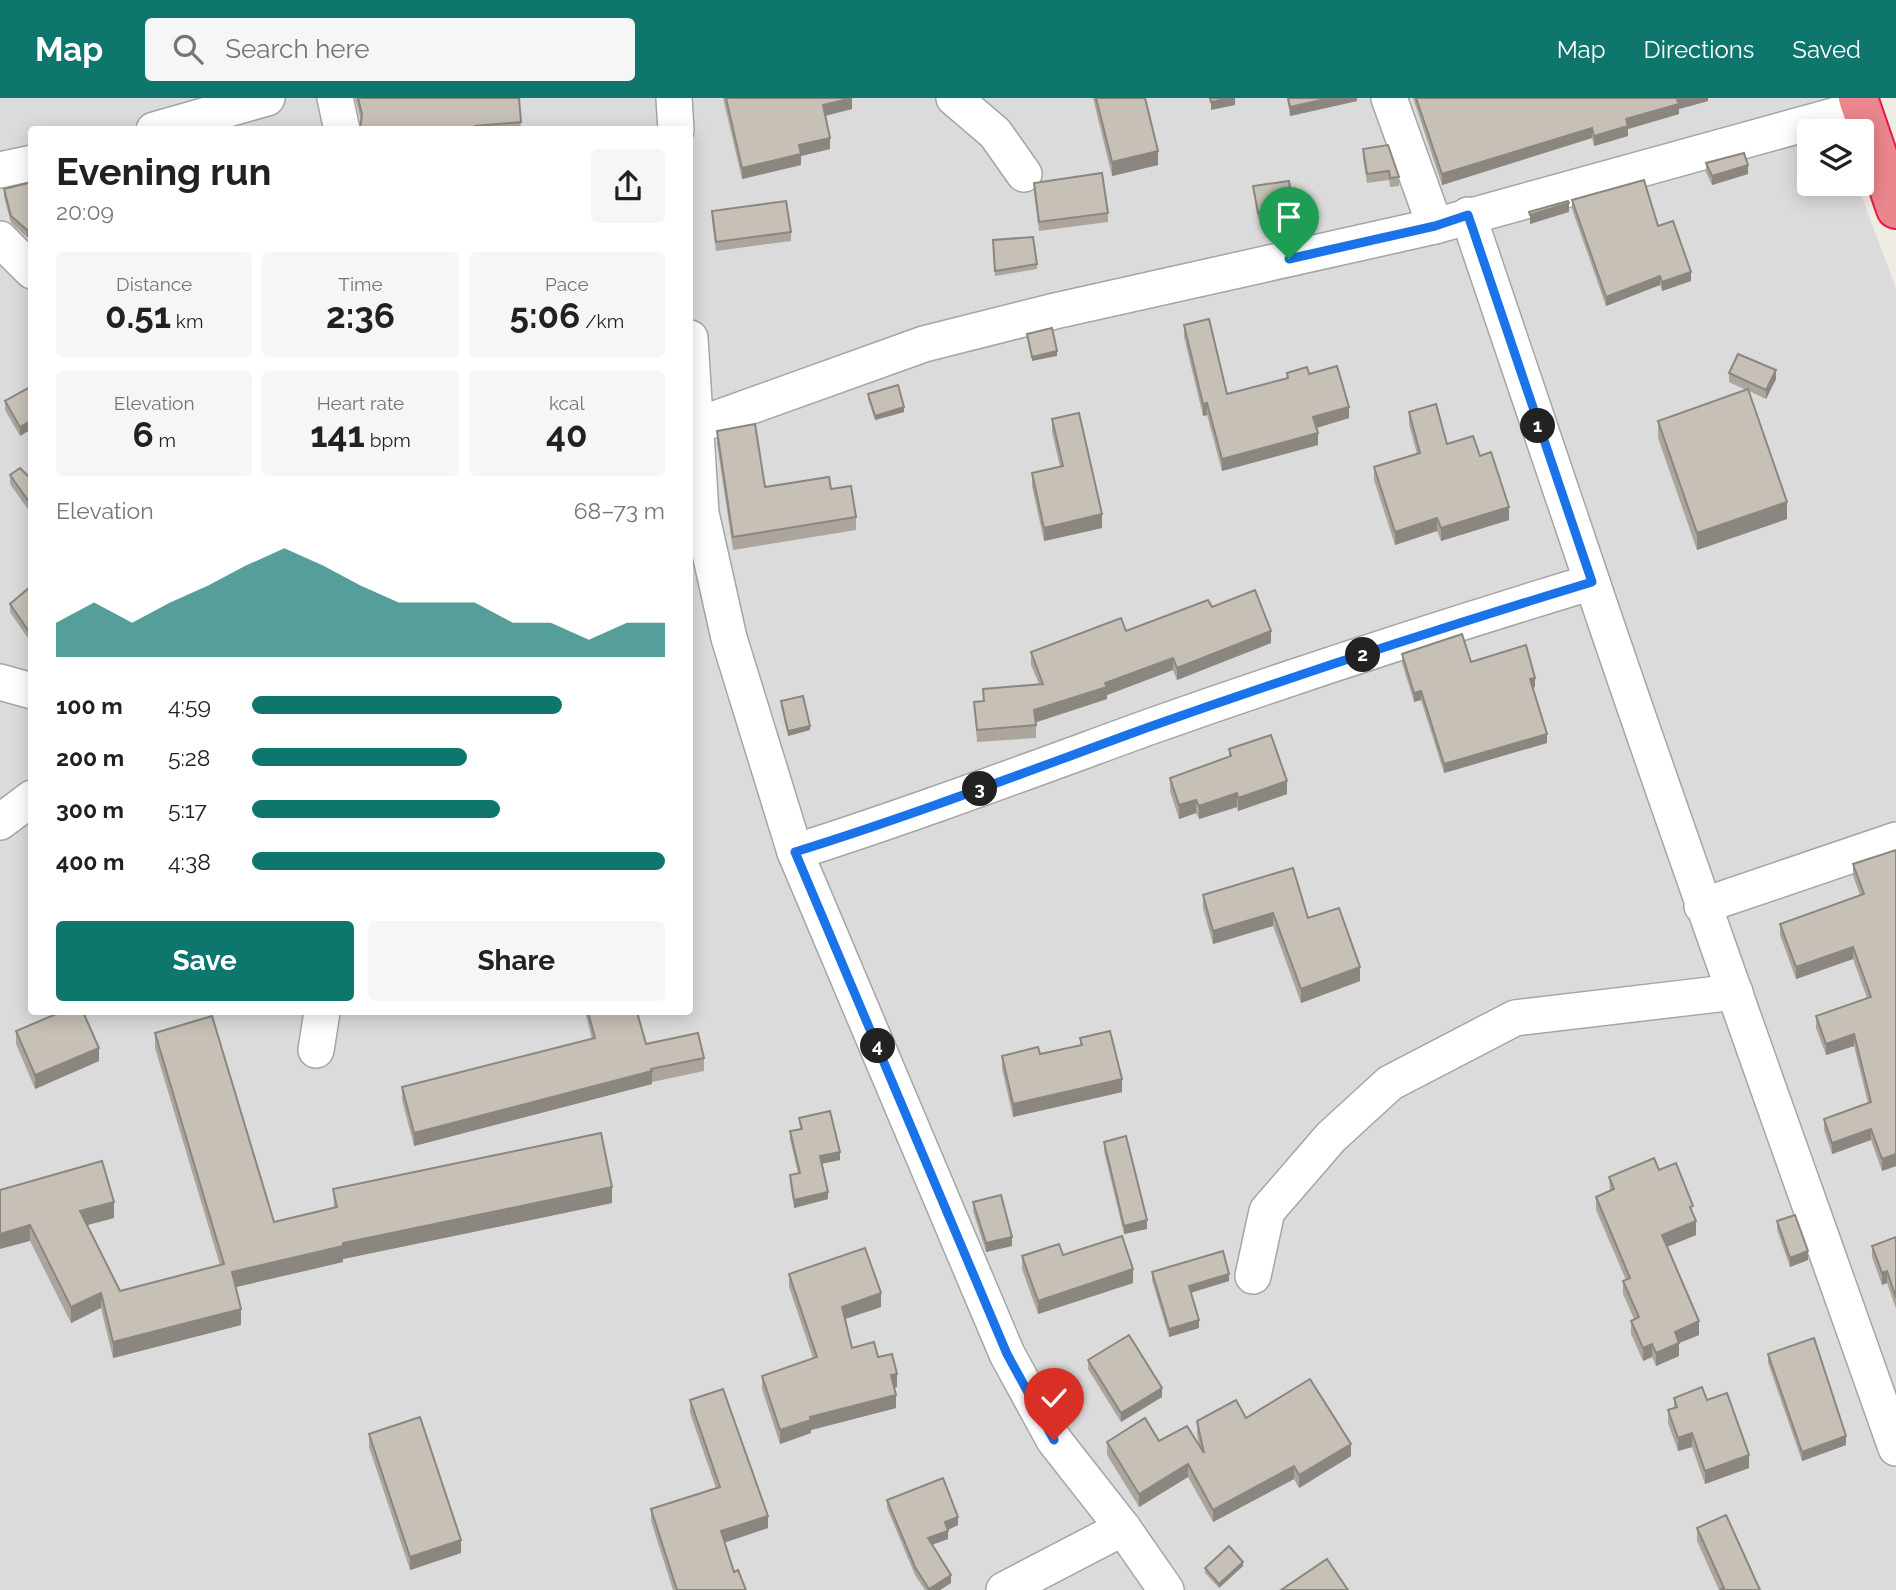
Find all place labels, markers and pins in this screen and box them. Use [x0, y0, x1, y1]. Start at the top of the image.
pin [1259, 187, 1319, 259]
pin: 1 [1520, 408, 1556, 444]
pin: 2 [1346, 638, 1380, 672]
pin: 3 [962, 772, 998, 806]
pin: 4 [860, 1028, 896, 1063]
pin [1024, 1368, 1084, 1440]

